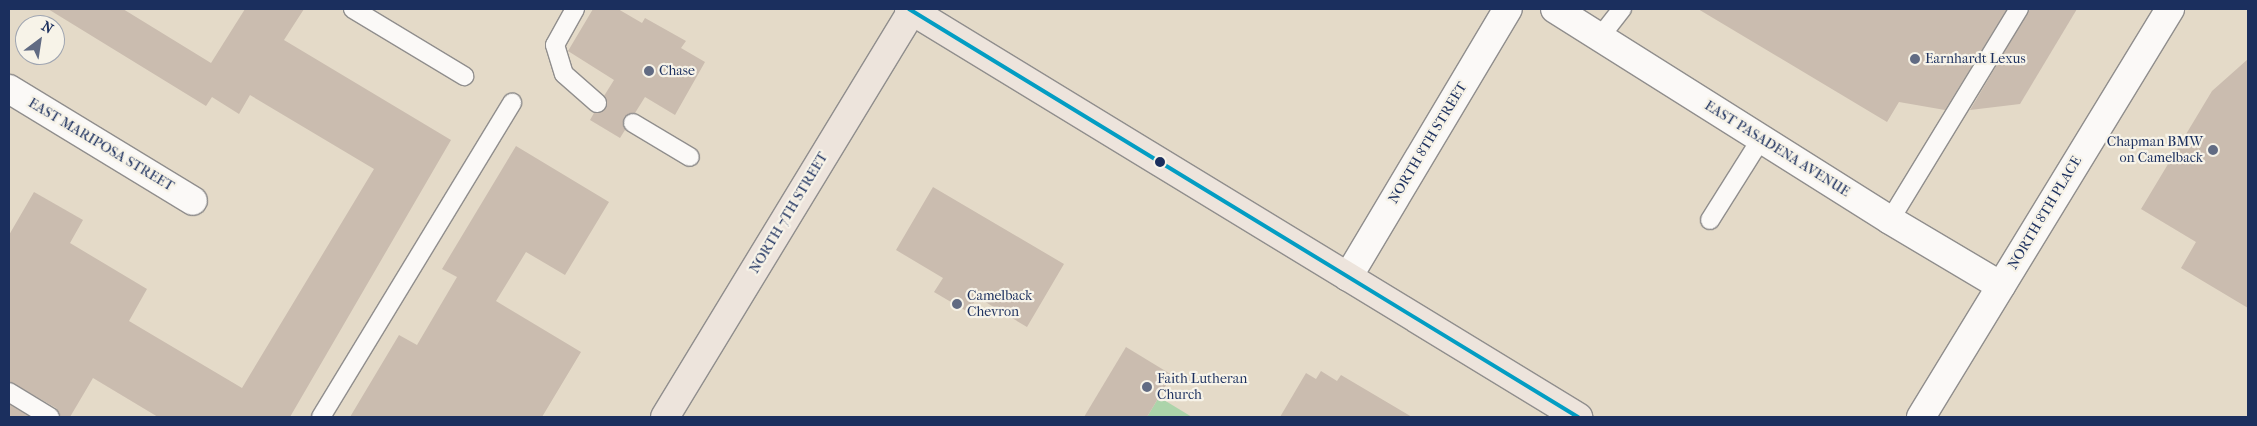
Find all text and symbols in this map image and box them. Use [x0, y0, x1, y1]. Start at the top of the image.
north arrow [15, 15, 65, 65]
text: N [39, 18, 56, 38]
place label: Earnhardt Lexus [1925, 51, 2026, 67]
marker: Earnhardt Lexus [1909, 53, 1921, 65]
place label: Chase [659, 63, 695, 79]
marker: Chase [643, 65, 655, 77]
street label: NORTH 8TH STREET [1385, 79, 1471, 207]
street label: EAST MARIPOSA STREET [25, 95, 177, 195]
street label: EAST PASADENA AVENUE [1701, 97, 1853, 201]
place label: Chapman BMW on Camelback [2107, 134, 2203, 166]
marker: Chapman BMW on Camelback [2207, 144, 2219, 156]
street label: NORTH 7TH STREET [746, 149, 832, 277]
street label: NORTH 8TH PLACE [2005, 153, 2085, 273]
unlabelled marker [1155, 157, 1165, 167]
place label: Camelback Chevron [967, 288, 1032, 321]
marker: Camelback Chevron [951, 298, 963, 310]
place label: Faith Lutheran Church [1157, 371, 1247, 404]
marker: Faith Lutheran Church [1141, 381, 1153, 393]

